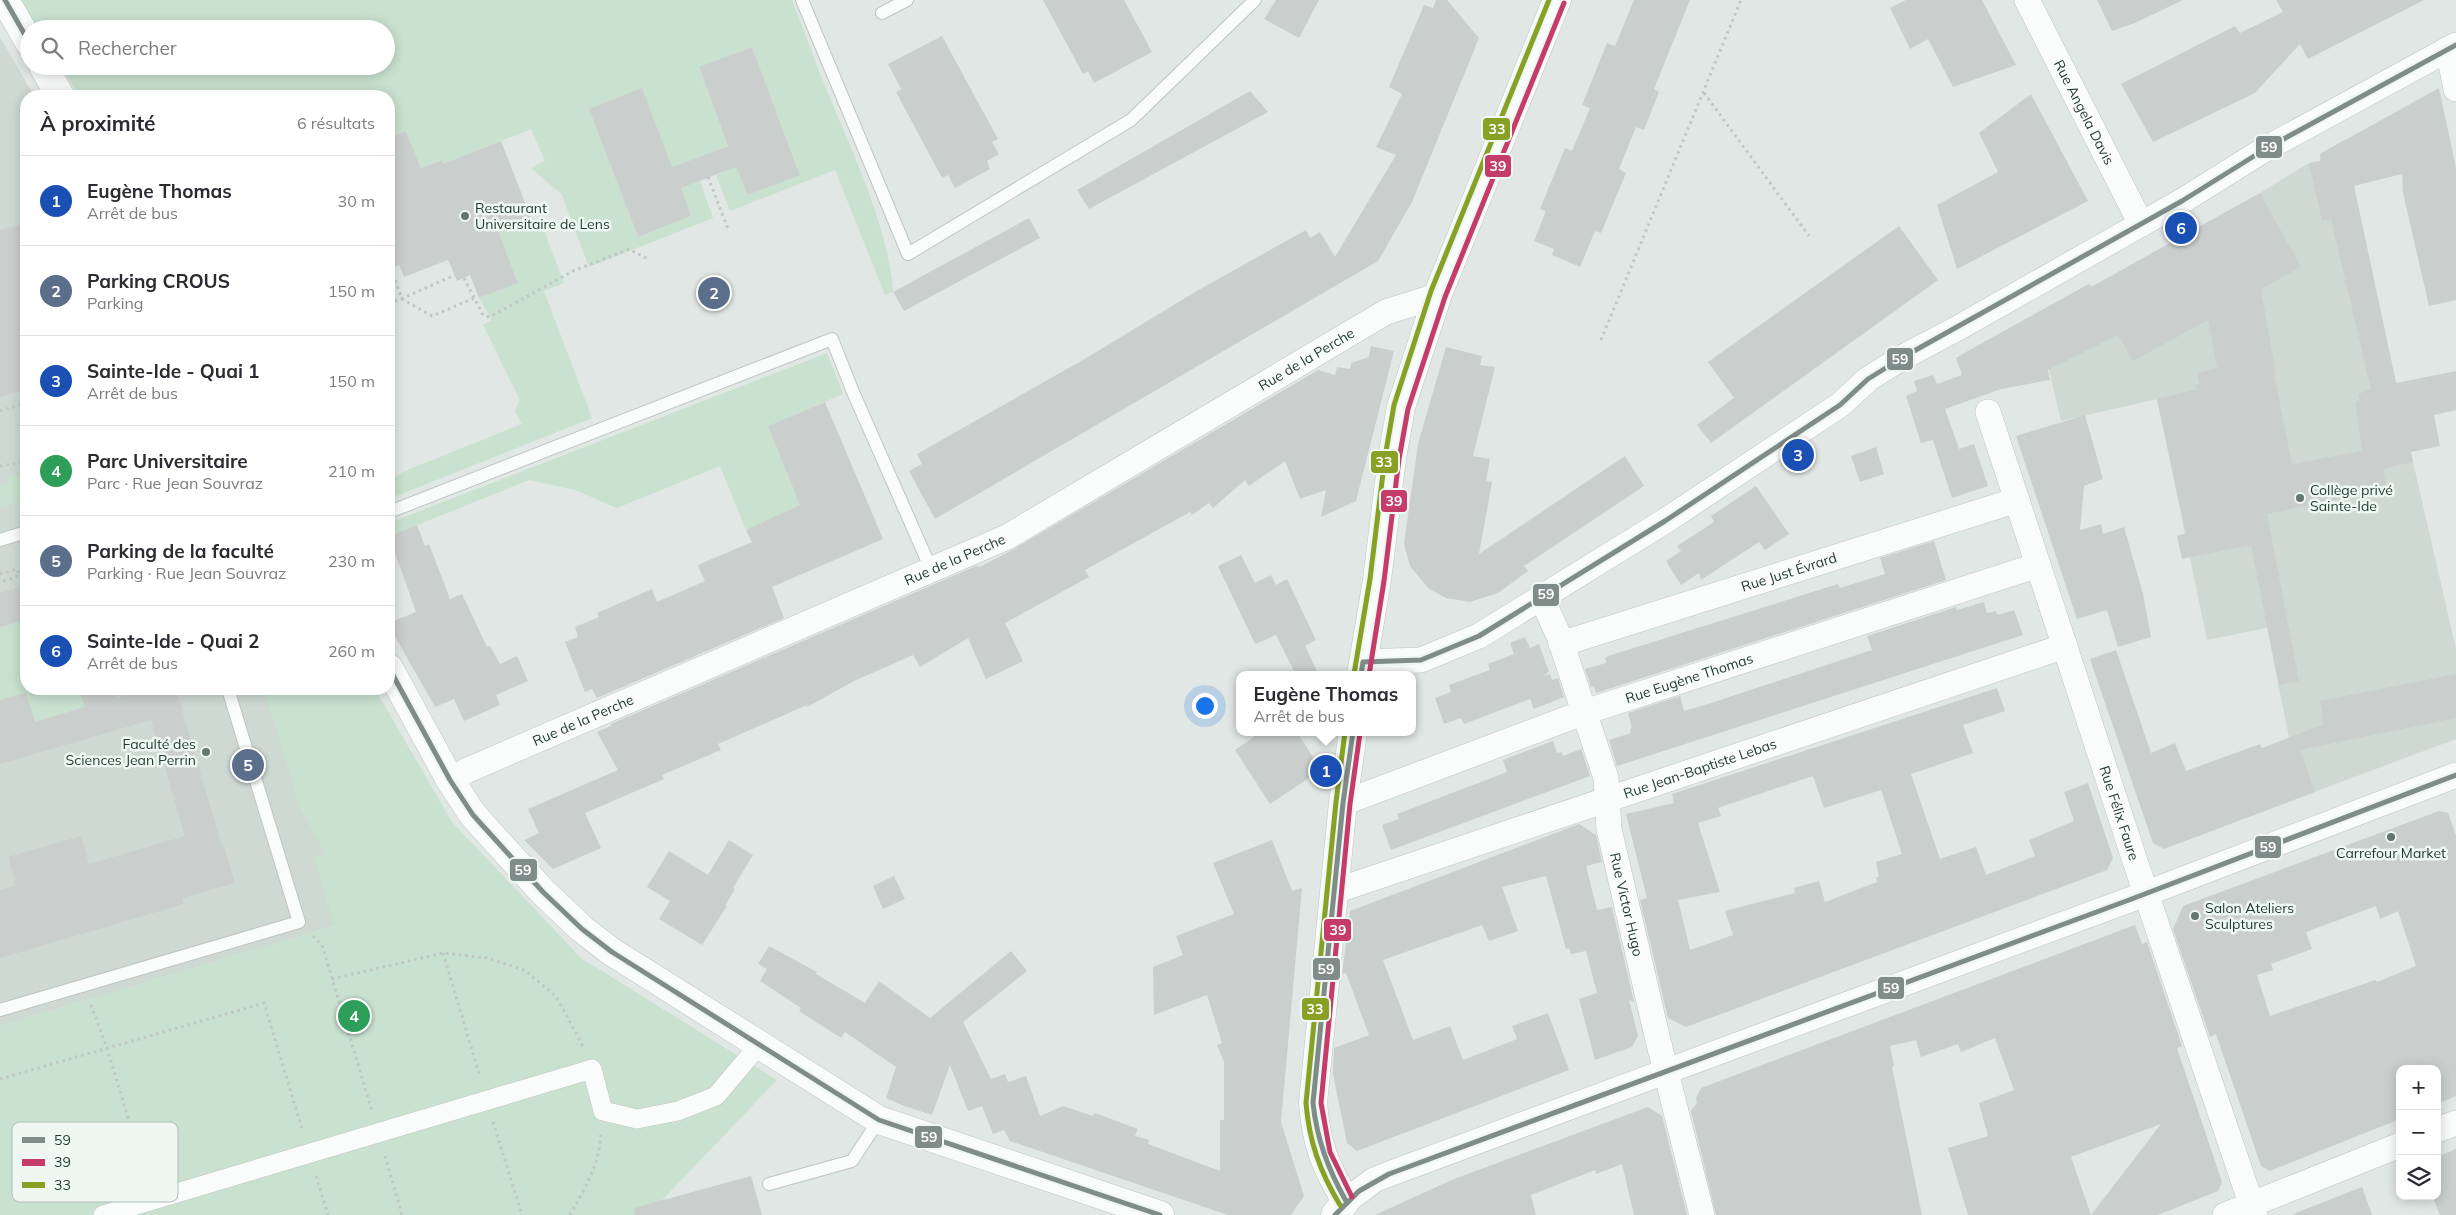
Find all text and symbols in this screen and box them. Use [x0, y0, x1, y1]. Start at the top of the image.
search box [20, 20, 395, 75]
icon: search [38, 34, 66, 62]
text: Rechercher [78, 36, 177, 60]
street label: Rue Angela Davis [2050, 57, 2118, 168]
text: À proximité [40, 110, 156, 136]
text: 6 résultats [297, 113, 375, 133]
line badge: 33 [1482, 117, 1511, 141]
text: 33 [1489, 120, 1505, 138]
line badge: 59 [2255, 135, 2283, 159]
text: 59 [2261, 138, 2277, 156]
line badge: 39 [1484, 154, 1512, 178]
text: 39 [1490, 157, 1506, 175]
text: Eugène Thomas [87, 179, 232, 203]
text: 1 [51, 191, 61, 211]
text: 30 m [338, 191, 375, 211]
place label: Restaurant Universitaire de Lens [475, 199, 610, 233]
text: Arrêt de bus [87, 203, 178, 223]
pin: 6 [2165, 209, 2197, 247]
marker: Restaurant Universitaire de Lens [459, 210, 471, 222]
text: Parking CROUS [87, 269, 230, 293]
pin: 2 [698, 274, 730, 312]
text: 2 [51, 281, 61, 301]
text: 150 m [328, 281, 375, 301]
text: Parking [87, 293, 144, 313]
street label: Rue de la Perche [1255, 324, 1358, 395]
line badge: 59 [1886, 347, 1914, 371]
text: 59 [1892, 350, 1908, 368]
text: Sainte-Ide - Quai 1 [87, 359, 259, 383]
text: 3 [51, 371, 61, 391]
text: 150 m [328, 371, 375, 391]
text: Arrêt de bus [87, 383, 178, 403]
pin: 3 [1782, 436, 1814, 474]
text: Parc Universitaire [87, 449, 248, 473]
line badge: 33 [1370, 450, 1399, 474]
text: 33 [1376, 453, 1392, 471]
text: 4 [51, 461, 61, 481]
text: 210 m [328, 461, 375, 481]
text: Parc · Rue Jean Souvraz [87, 473, 263, 493]
place label: Collège privé Sainte-Ide [2310, 481, 2393, 515]
line badge: 39 [1380, 489, 1408, 513]
text: 39 [1386, 492, 1402, 510]
marker: Collège privé Sainte-Ide [2294, 492, 2306, 504]
street label: Rue de la Perche [902, 530, 1008, 589]
text: Parking de la faculté [87, 539, 274, 563]
street label: Rue Just Évrard [1739, 548, 1839, 596]
text: 5 [51, 551, 61, 571]
text: 230 m [328, 551, 375, 571]
text: Parking · Rue Jean Souvraz [87, 563, 286, 583]
line badge: 59 [1532, 583, 1560, 607]
text: 59 [1538, 585, 1554, 603]
text: Sainte-Ide - Quai 2 [87, 629, 259, 653]
text: 6 [51, 641, 61, 661]
text: 260 m [328, 641, 375, 661]
street label: Rue Eugène Thomas [1623, 649, 1755, 707]
text: Arrêt de bus [87, 653, 178, 673]
popup [1236, 671, 1416, 736]
text: Eugène Thomas [1254, 682, 1398, 706]
street label: Rue de la Perche [530, 690, 636, 750]
your location [1192, 693, 1218, 719]
text: Arrêt de bus [1254, 706, 1345, 726]
street label: Rue Jean-Baptiste Lebas [1621, 734, 1779, 803]
place label: Faculté des Sciences Jean Perrin [66, 735, 196, 769]
marker: Faculté des Sciences Jean Perrin [200, 746, 212, 758]
pin: 5 [232, 746, 264, 784]
pin: 1 [1310, 752, 1342, 790]
street label: Rue Félix Faure [2095, 763, 2143, 863]
marker: Carrefour Market [2385, 831, 2397, 843]
line badge: 59 [2254, 835, 2282, 859]
text: 59 [2260, 838, 2276, 856]
place label: Carrefour Market [2336, 844, 2446, 862]
street label: Rue Victor Hugo [1606, 851, 1647, 958]
line badge: 59 [509, 858, 538, 882]
text: 59 [515, 861, 531, 879]
place label: Salon Ateliers Sculptures [2205, 899, 2294, 933]
marker: Salon Ateliers Sculptures [2189, 910, 2201, 922]
line badge: 39 [1323, 918, 1352, 942]
text: 39 [1330, 921, 1346, 939]
line badge: 59 [1312, 957, 1341, 981]
text: 59 [1318, 960, 1334, 978]
line badge: 59 [1877, 976, 1905, 1000]
text: 59 [1883, 979, 1899, 997]
pin: 4 [338, 997, 370, 1035]
line badge: 33 [1301, 997, 1330, 1021]
text: 33 [1307, 1000, 1323, 1018]
map controls [2396, 1065, 2441, 1200]
button: + [2396, 1065, 2441, 1110]
button: − [2396, 1110, 2441, 1155]
legend [12, 1122, 178, 1202]
line badge: 59 [914, 1125, 943, 1149]
text: 59 [921, 1128, 937, 1146]
text: 59 [54, 1131, 71, 1149]
text: 39 [54, 1153, 71, 1171]
button: layers [2396, 1155, 2441, 1200]
text: 33 [54, 1176, 71, 1194]

